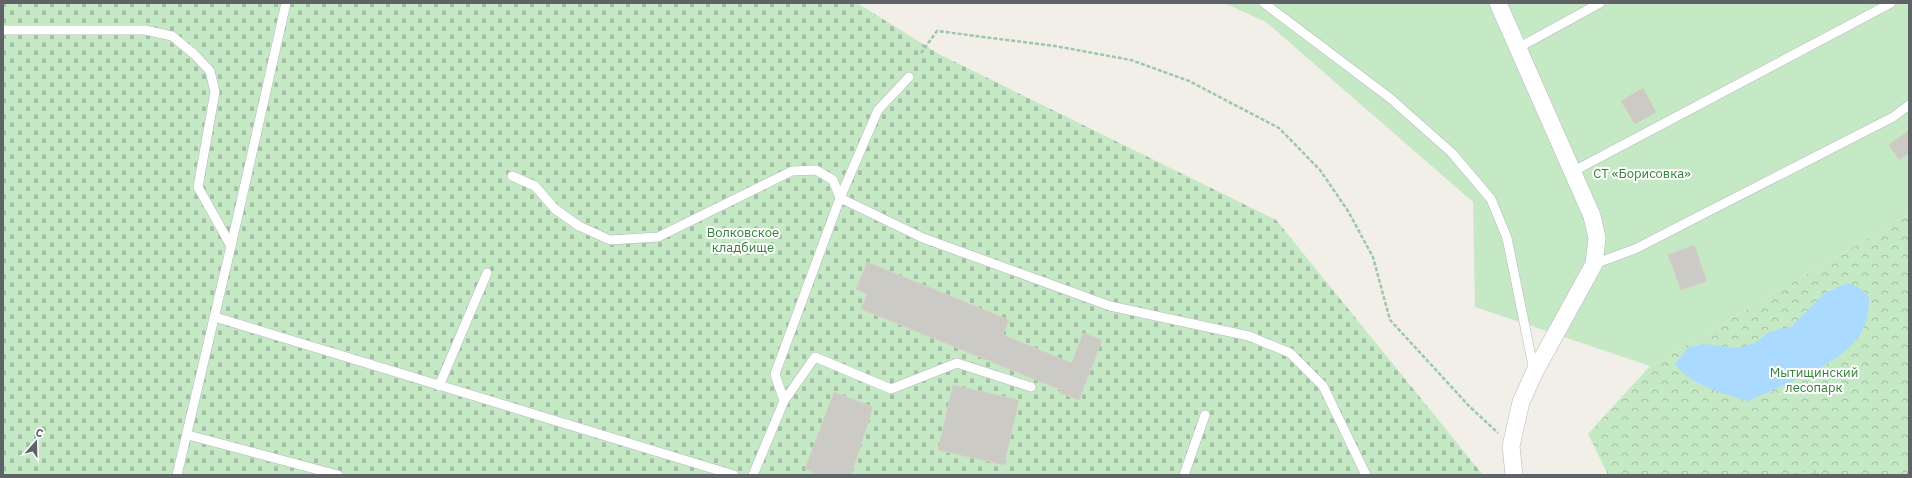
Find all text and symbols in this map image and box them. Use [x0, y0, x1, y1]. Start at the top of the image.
park label: СТ «Борисовка» [1593, 165, 1691, 182]
park label: Волковское кладбище [707, 224, 779, 256]
park label: Мытищинский лесопарк [1770, 364, 1858, 396]
north arrow [16, 422, 56, 462]
text: С [34, 425, 45, 440]

